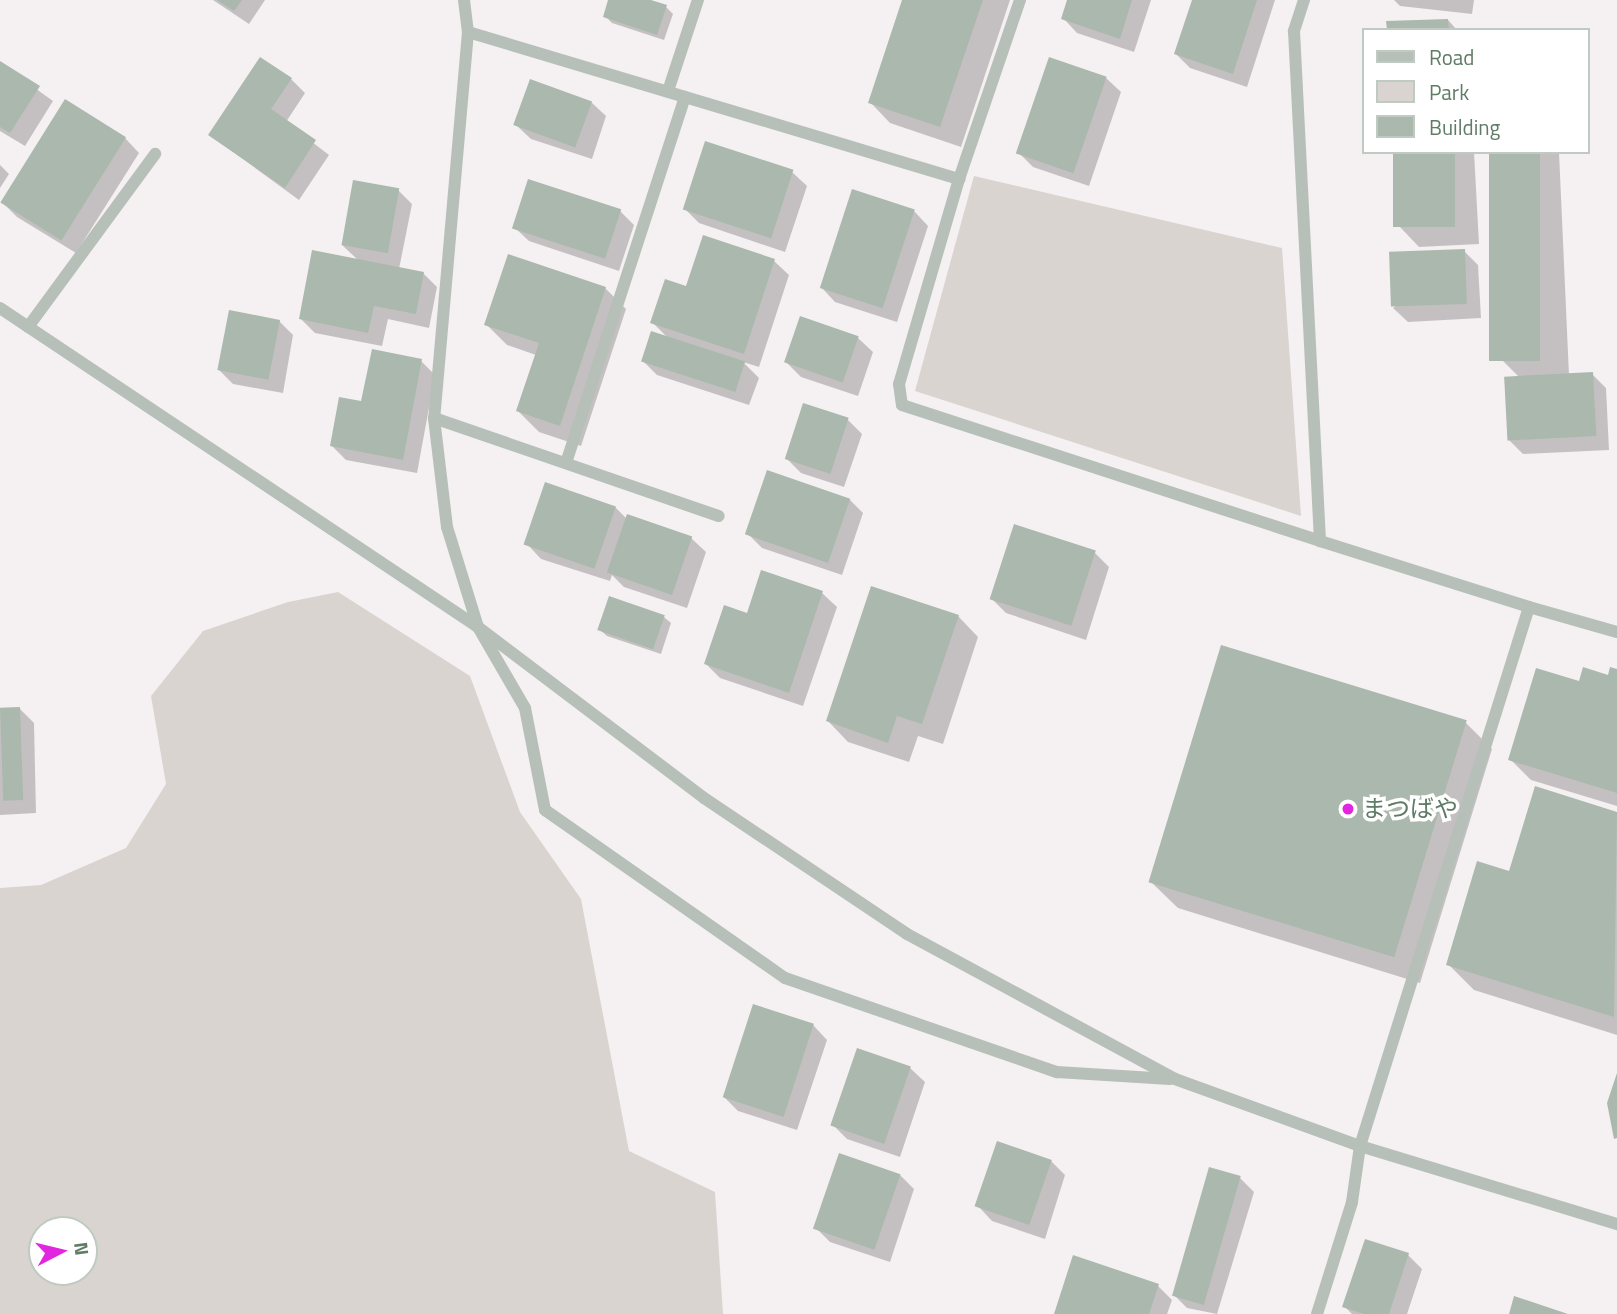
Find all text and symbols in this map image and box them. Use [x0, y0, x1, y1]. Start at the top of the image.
legend [1362, 28, 1589, 154]
text: Road [1429, 41, 1474, 73]
text: Park [1429, 76, 1469, 108]
text: Building [1429, 111, 1500, 143]
place label: まつばや [1362, 795, 1458, 823]
marker: まつばや [1340, 801, 1356, 817]
north arrow [28, 1216, 98, 1286]
text: N [67, 1240, 98, 1257]

